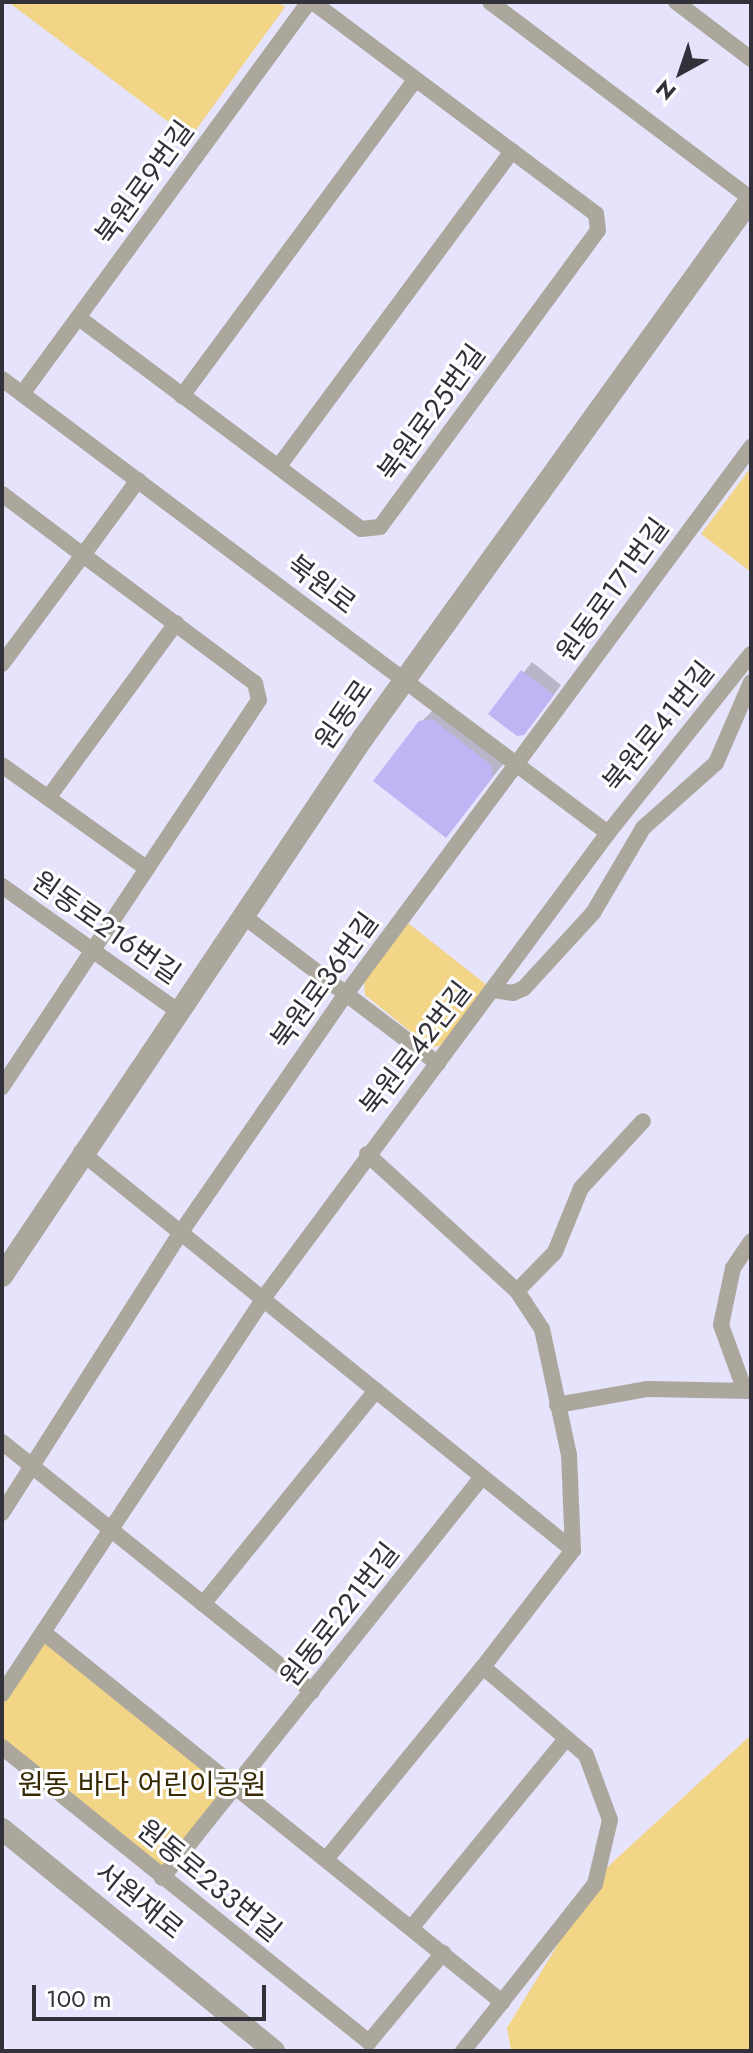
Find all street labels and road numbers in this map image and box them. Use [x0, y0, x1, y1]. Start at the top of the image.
street label: 북원로9번길 [89, 115, 201, 251]
street label: 북원로25번길 [371, 338, 493, 488]
street label: 원동로171번길 [550, 512, 676, 668]
street label: 북원로 [280, 548, 362, 622]
street label: 북원로41번길 [596, 655, 722, 799]
street label: 원동로 [308, 674, 380, 756]
street label: 원동로216번길 [25, 864, 187, 992]
street label: 북원로36번길 [264, 906, 386, 1056]
street label: 북원로42번길 [353, 975, 479, 1123]
street label: 원동로221번길 [273, 1536, 407, 1694]
street label: 원동로233번길 [130, 1813, 288, 1949]
street label: 서원재로 [88, 1856, 190, 1946]

